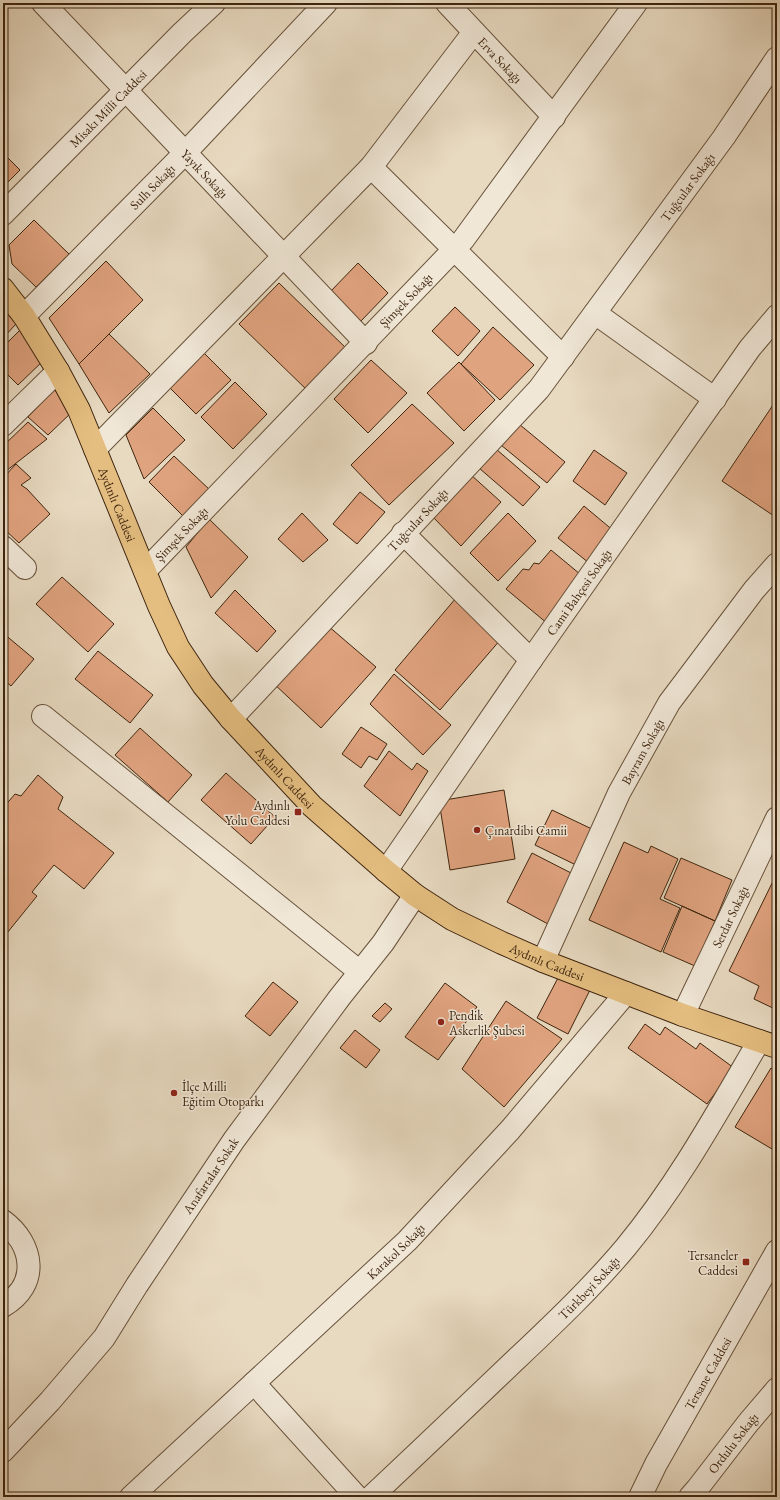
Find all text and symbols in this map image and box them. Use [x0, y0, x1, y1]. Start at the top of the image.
street label: Erva Sokağı [474, 33, 526, 87]
street label: Misakı Milli Caddesi [66, 66, 150, 151]
street label: Yayık Sokağı [177, 146, 232, 202]
street label: Tuğcular Sokağı [657, 150, 719, 225]
street label: Sulh Sokağı [126, 160, 179, 213]
street label: Şimşek Sokağı [376, 269, 436, 331]
street label: Aydınlı Caddesi [94, 464, 140, 544]
street label: Tuğcular Sokağı [384, 484, 452, 555]
street label: Şimşek Sokağı [151, 503, 212, 565]
street label: Cami Bahçesi Sokağı [543, 546, 615, 639]
street label: Bayram Sokağı [617, 716, 668, 788]
street label: Aydınlı Caddesi [251, 742, 318, 812]
place label: Aydınlı Yolu Caddesi [225, 797, 290, 829]
marker: Aydınlı Yolu Caddesi [293, 807, 303, 817]
place label: Çınardibi Camii [485, 822, 567, 839]
marker: Çınardibi Camii [472, 825, 482, 835]
street label: Serdar Sokağı [708, 883, 752, 951]
street label: Aydınlı Caddesi [506, 939, 587, 985]
place label: Pendik Askerlik Şubesi [448, 1007, 525, 1039]
marker: Pendik Askerlik Şubesi [436, 1017, 446, 1027]
place label: İlçe Milli Eğitim Otoparkı [182, 1078, 264, 1110]
marker: İlçe Milli Eğitim Otoparkı [169, 1088, 179, 1098]
street label: Anafartalar Sokak [179, 1133, 243, 1218]
street label: Karakol Sokağı [363, 1220, 428, 1283]
place label: Tersaneler Caddesi [687, 1247, 739, 1279]
street label: Türkbeyi Sokağı [555, 1253, 623, 1323]
marker: Tersaneler Caddesi [741, 1257, 751, 1267]
street label: Tersane Caddesi [681, 1334, 735, 1413]
street label: Ordulu Sokağı [704, 1409, 762, 1477]

